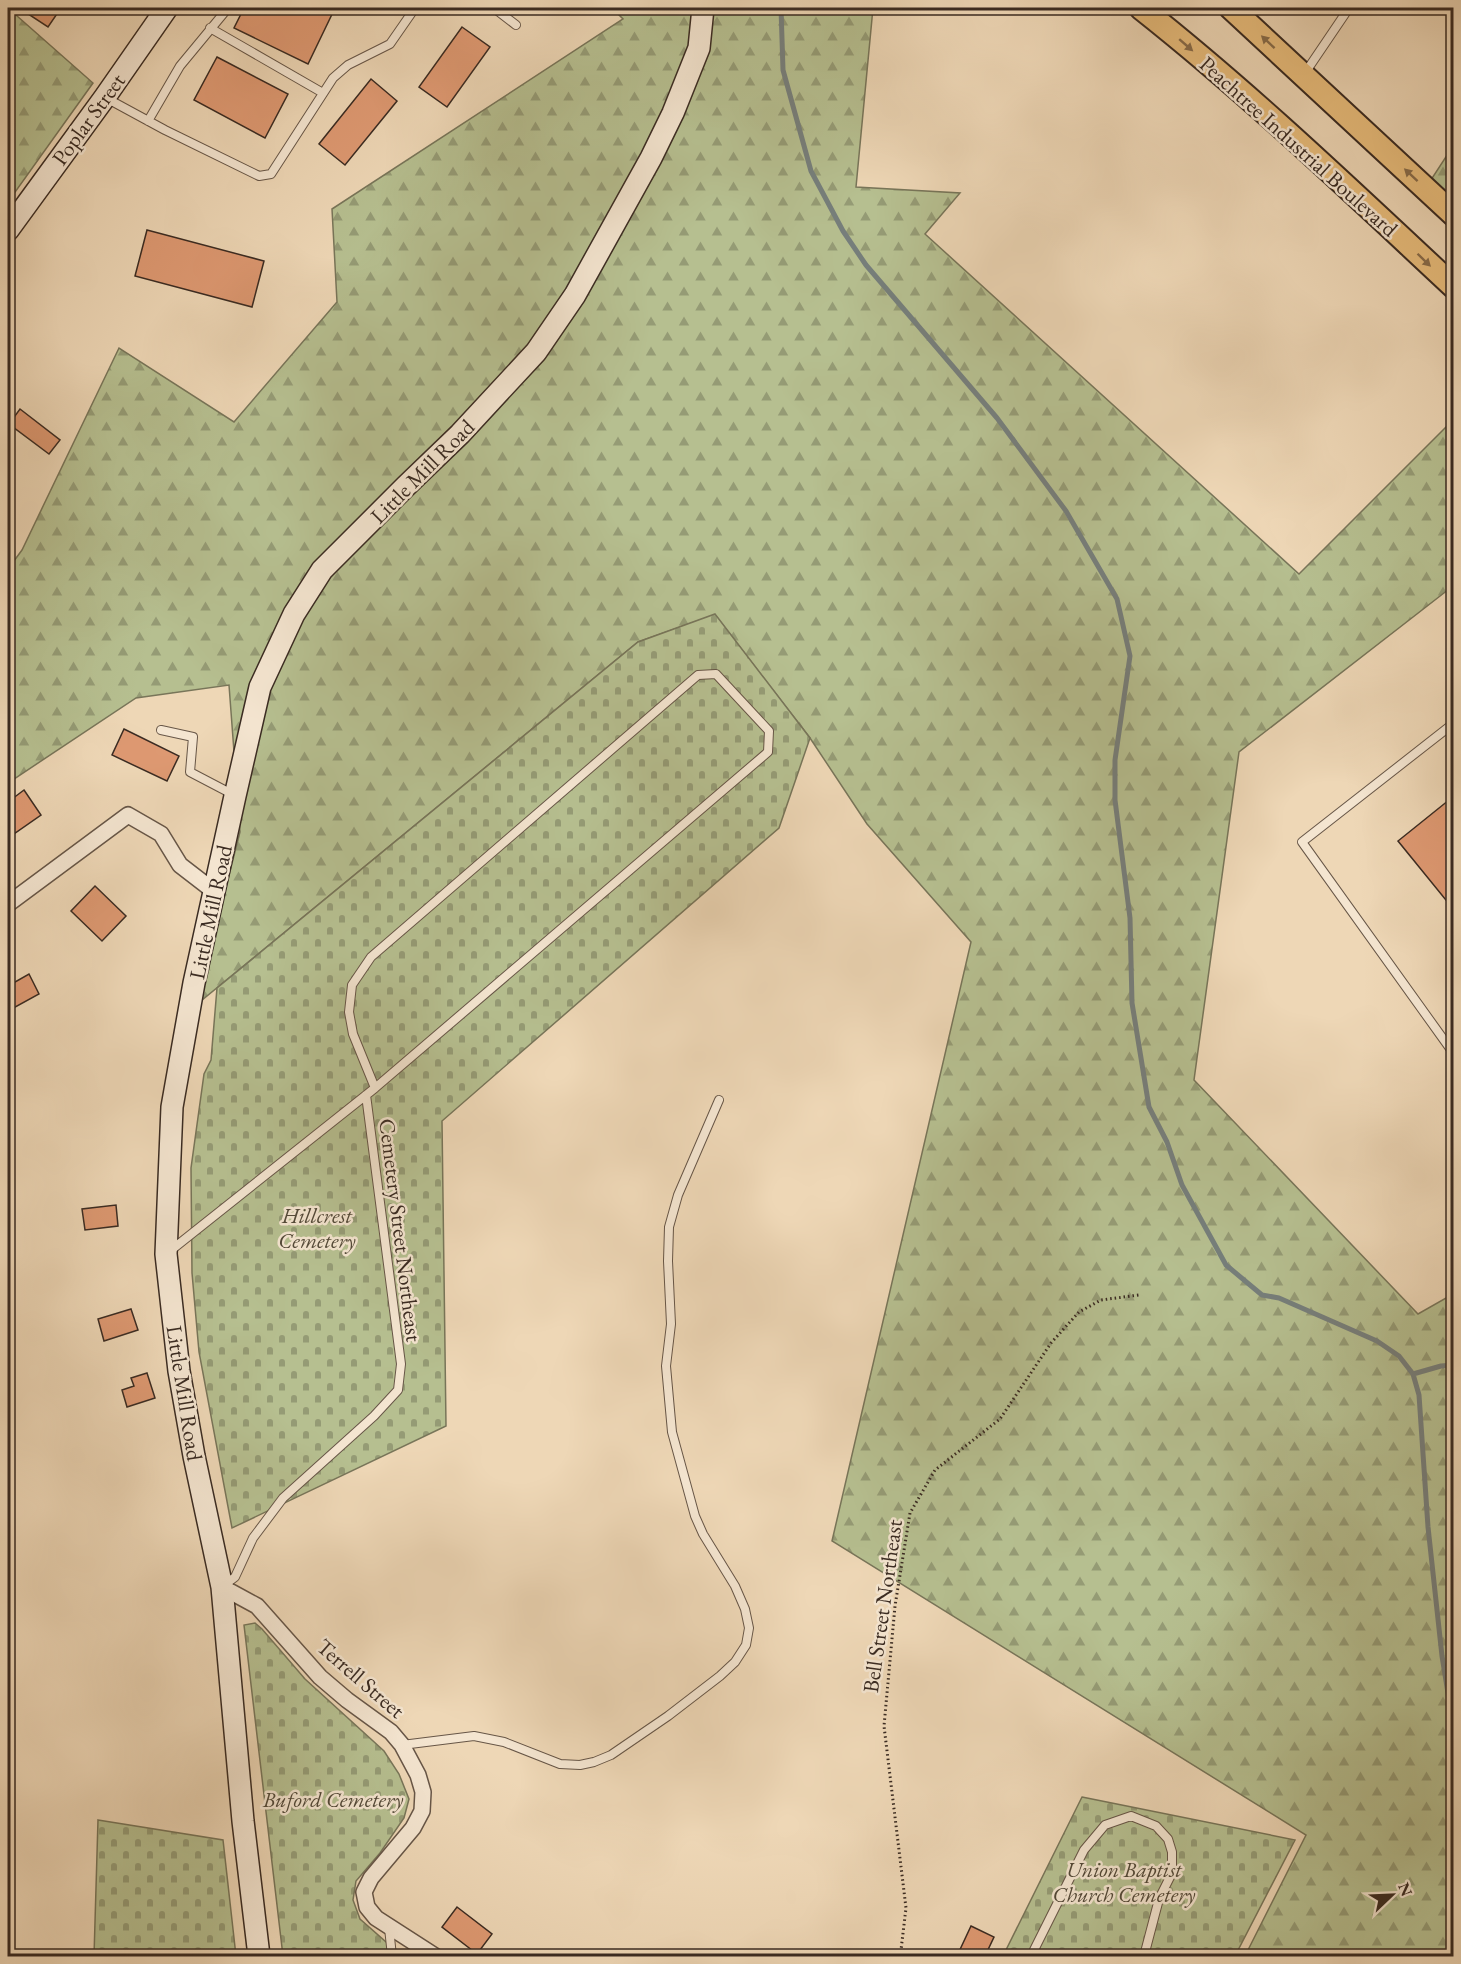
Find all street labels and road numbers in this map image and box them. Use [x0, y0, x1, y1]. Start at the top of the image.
street label: Peachtree Industrial Boulevard [1193, 50, 1405, 244]
street label: Poplar Street [45, 67, 132, 171]
street label: Little Mill Road [364, 412, 481, 530]
street label: Little Mill Road [182, 841, 239, 982]
street label: Cemetery Street Northeast [372, 1117, 429, 1343]
street label: Little Mill Road [160, 1323, 210, 1464]
street label: Bell Street Northeast [856, 1518, 909, 1694]
street label: Terrell Street [311, 1632, 411, 1725]

